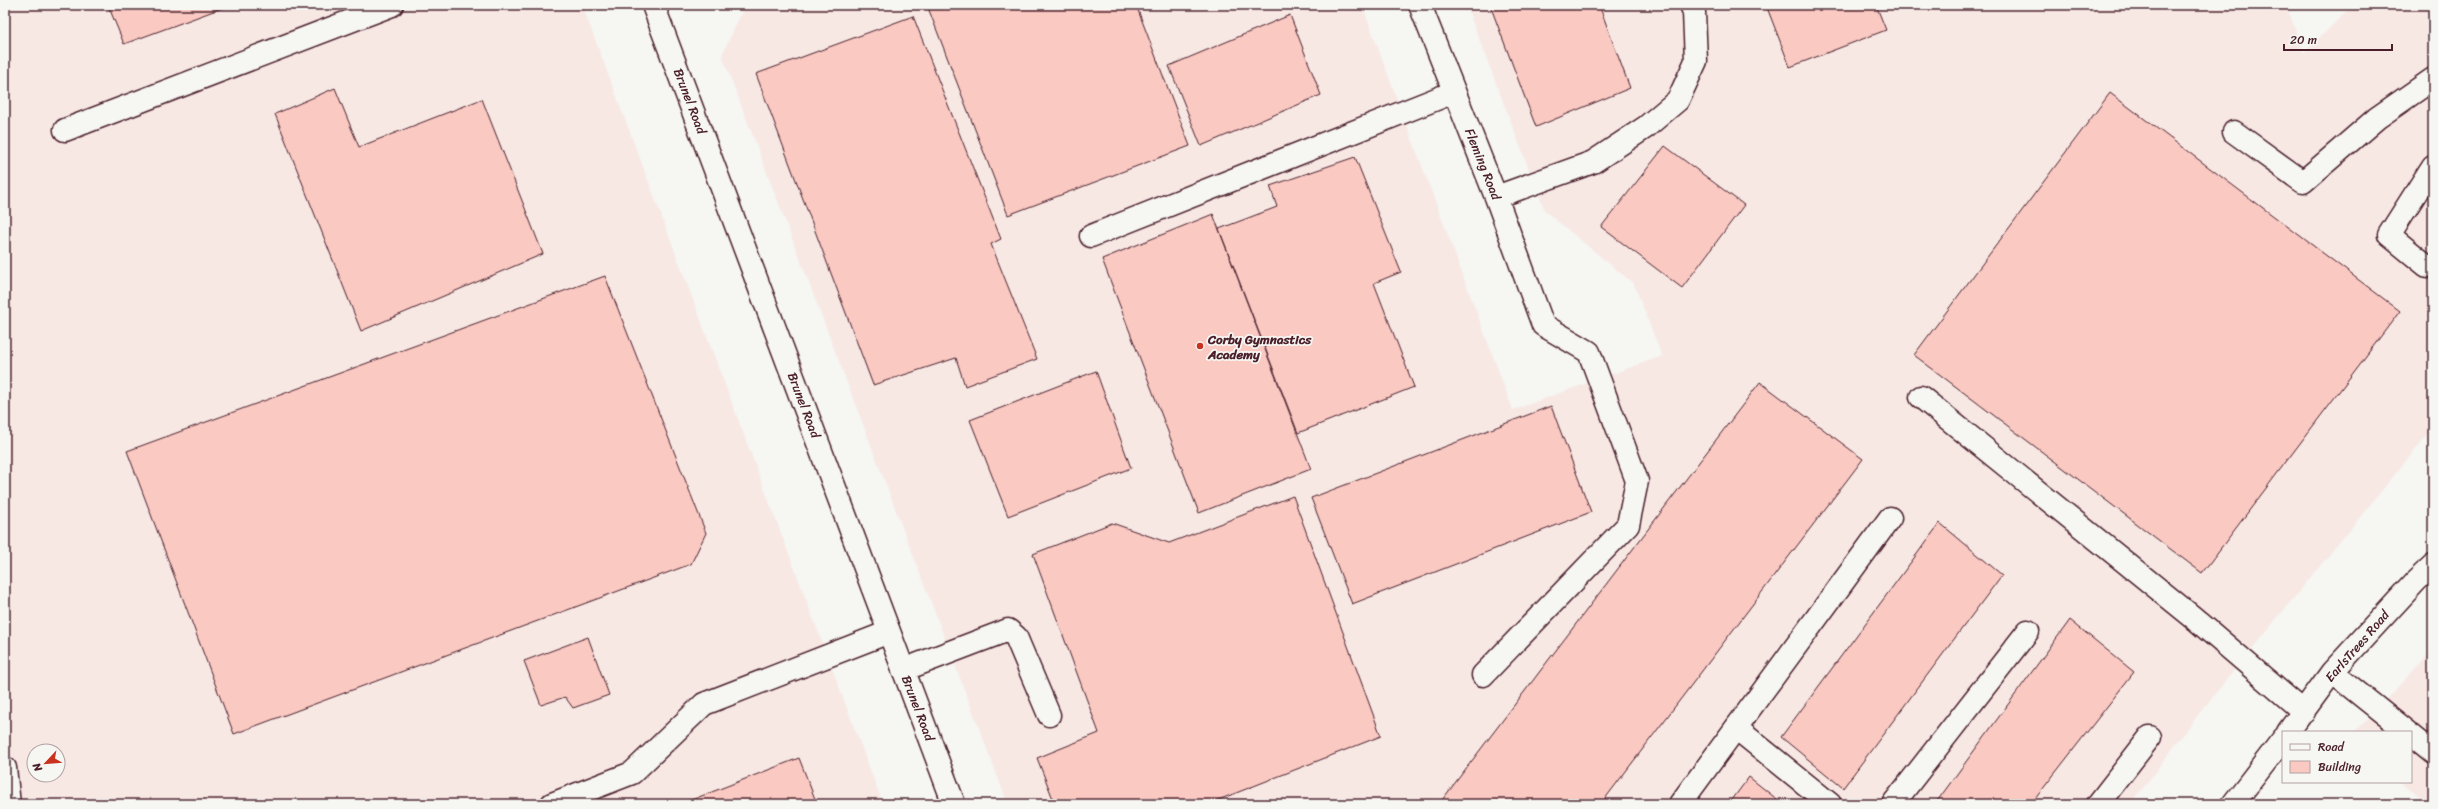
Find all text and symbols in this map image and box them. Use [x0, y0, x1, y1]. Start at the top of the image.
scale bar [2284, 26, 2392, 52]
text: 20 m [2290, 29, 2317, 51]
street label: Brunel Road [667, 65, 714, 138]
street label: Fleming Road [1458, 125, 1508, 204]
place label: Corby Gymnastics Academy [1207, 328, 1312, 366]
marker: Corby Gymnastics Academy [1195, 341, 1205, 351]
street label: Brunel Road [781, 369, 828, 442]
street label: EarlsTrees Road [2319, 604, 2396, 687]
street label: Brunel Road [895, 672, 942, 745]
legend [2282, 731, 2412, 783]
text: Road [2318, 736, 2345, 758]
north arrow [26, 743, 66, 783]
text: Building [2318, 756, 2361, 778]
text: N [27, 759, 48, 776]

